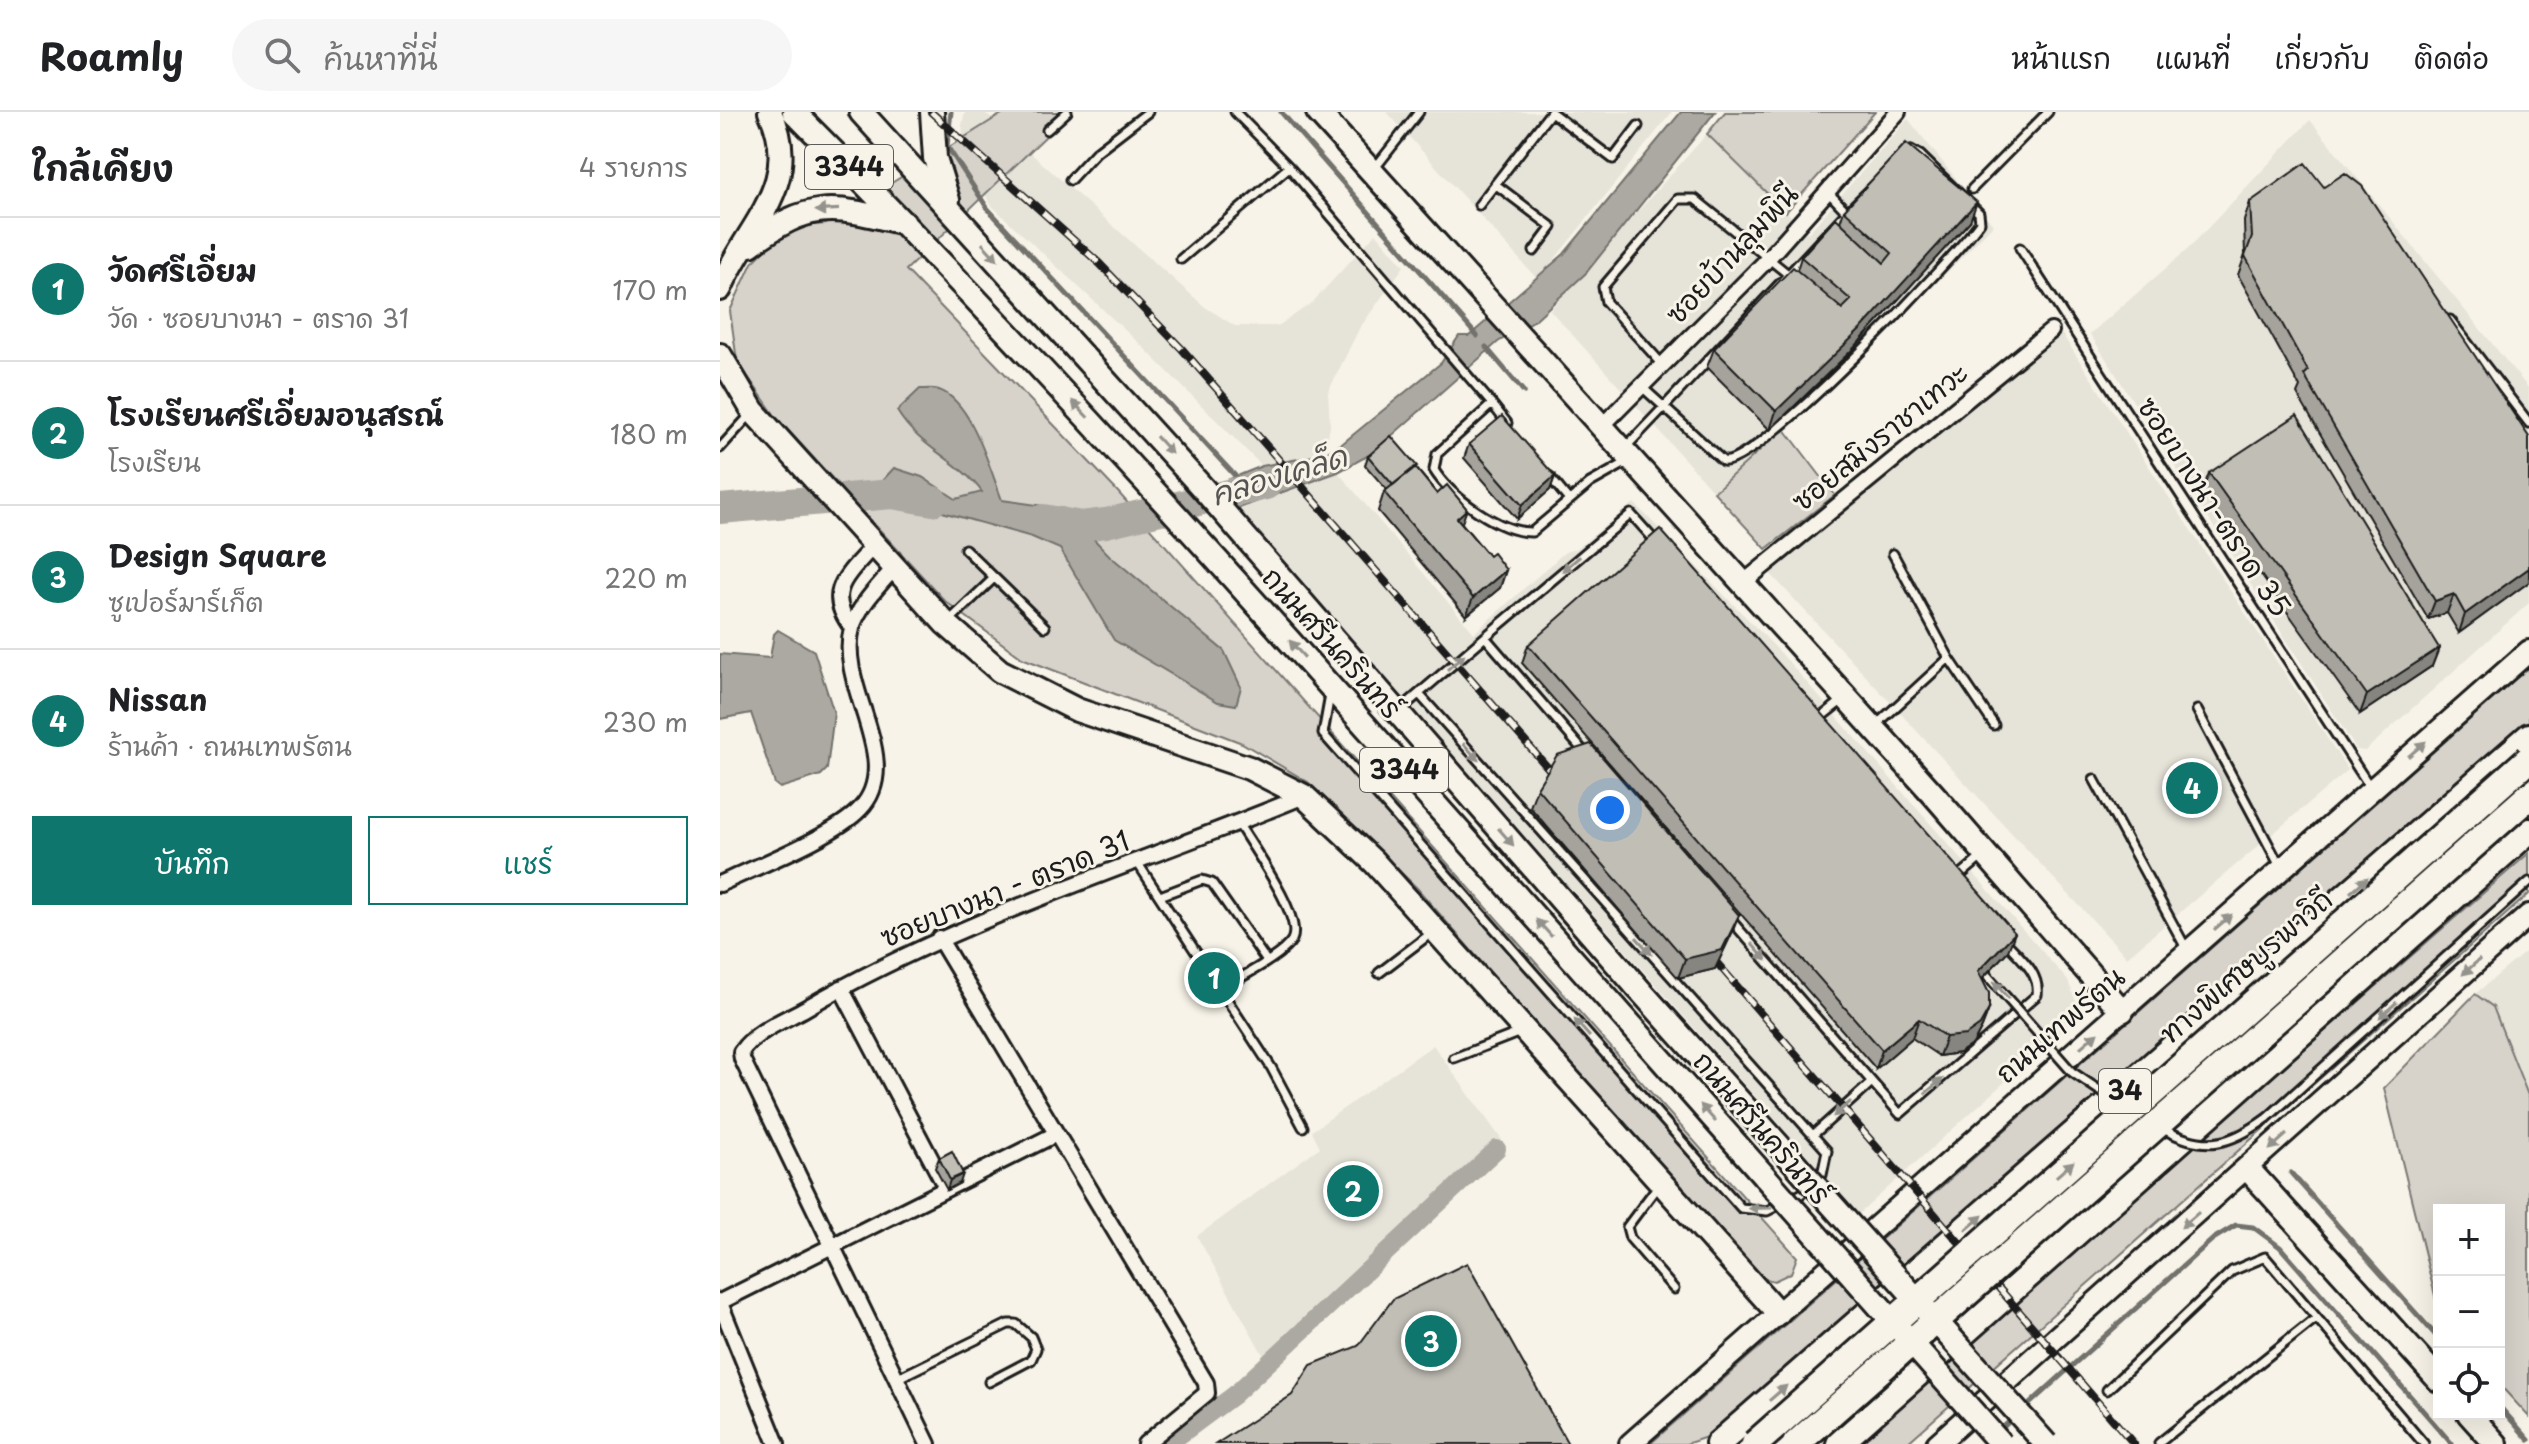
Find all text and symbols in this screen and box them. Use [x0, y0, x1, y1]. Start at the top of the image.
search box [232, 19, 792, 91]
text: Roamly [40, 27, 184, 84]
icon: search [260, 33, 304, 77]
text: ค้นหาที่นี่ [324, 35, 438, 80]
text: หน้าแรก [2011, 36, 2111, 79]
text: แผนที่ [2155, 36, 2231, 79]
text: เกี่ยวกับ [2275, 36, 2370, 79]
text: ติดต่อ [2414, 36, 2489, 79]
text: ใกล้เคียง [32, 141, 174, 193]
road number: 3344 [805, 145, 893, 189]
text: 4 รายการ [579, 147, 688, 186]
street label: ซอยบ้านลุมพินี [1654, 173, 1808, 333]
one-way arrow [814, 203, 839, 216]
one-way arrow [981, 242, 999, 261]
text: วัดศรีเอี่ยม [108, 247, 257, 292]
text: 1 [52, 270, 64, 309]
text: 170 m [613, 270, 688, 309]
text: วัด · ซอยบางนา - ตราด 31 [108, 298, 409, 337]
street label: ซอยสมิงราชาเทวะ [1781, 351, 1977, 521]
street label: ซอยบางนา-ตราด 35 [2128, 388, 2303, 625]
text: โรงเรียนศรีเอี่ยมอนุสรณ์ [108, 391, 444, 436]
one-way arrow [1071, 400, 1089, 419]
text: 2 [49, 414, 67, 453]
text: 180 m [610, 414, 688, 453]
water label: คลองเคล็ด [1205, 431, 1353, 516]
one-way arrow [1154, 436, 1172, 455]
text: โรงเรียน [108, 442, 201, 481]
text: Design Square [108, 532, 327, 577]
one-way arrow [1561, 555, 1581, 572]
street label: ถนนศรีนครินทร์ [1253, 556, 1413, 728]
text: 3 [49, 558, 67, 597]
text: 220 m [604, 558, 688, 597]
text: ซูเปอร์มาร์เก็ต [108, 582, 264, 621]
one-way arrow [1289, 640, 1307, 659]
one-way arrow [1445, 654, 1465, 671]
text: Nissan [108, 676, 207, 721]
text: 4 [49, 702, 67, 741]
text: 230 m [603, 702, 688, 741]
text: ร้านค้า · ถนนเทพรัตน [108, 726, 352, 765]
one-way arrow [2406, 741, 2426, 758]
one-way arrow [1462, 742, 1480, 761]
road number: 3344 [1360, 748, 1448, 792]
pin: 4 [2166, 758, 2218, 818]
your location [1590, 790, 1630, 830]
button: บันทึก [32, 816, 352, 905]
button: แชร์ [368, 816, 688, 905]
street label: ซอยบางนา - ตราด 31 [873, 818, 1136, 957]
one-way arrow [1497, 827, 1514, 847]
street label: ทางพิเศษบูรพาวิถี [2149, 877, 2342, 1053]
one-way arrow [2348, 877, 2368, 894]
one-way arrow [2212, 914, 2232, 931]
one-way arrow [1536, 918, 1554, 937]
one-way arrow [1635, 937, 1653, 956]
one-way arrow [1750, 941, 1767, 961]
pin: 1 [1188, 948, 1240, 1008]
street label: ถนนเทพรัตน [1985, 955, 2134, 1092]
one-way arrow [2462, 958, 2481, 976]
one-way arrow [1992, 981, 2010, 1000]
one-way arrow [2378, 1000, 2397, 1018]
one-way arrow [1574, 1018, 1591, 1038]
one-way arrow [2078, 1032, 2098, 1049]
street label: ถนนศรีนครินทร์ [1684, 1041, 1842, 1214]
road number: 34 [2099, 1069, 2151, 1113]
one-way arrow [1924, 1078, 1944, 1095]
one-way arrow [1833, 1099, 1852, 1117]
one-way arrow [1700, 1103, 1718, 1122]
one-way arrow [2269, 1132, 2288, 1150]
pin: 2 [1327, 1161, 1379, 1221]
one-way arrow [2054, 1161, 2074, 1178]
one-way arrow [1746, 1202, 1772, 1215]
map controls [2433, 1204, 2505, 1420]
button: + [2433, 1204, 2505, 1276]
one-way arrow [2181, 1211, 2200, 1229]
one-way arrow [1964, 1215, 1984, 1232]
button: − [2433, 1276, 2505, 1348]
pin: 3 [1405, 1311, 1457, 1371]
button: locate [2433, 1348, 2505, 1420]
one-way arrow [1767, 1385, 1787, 1402]

